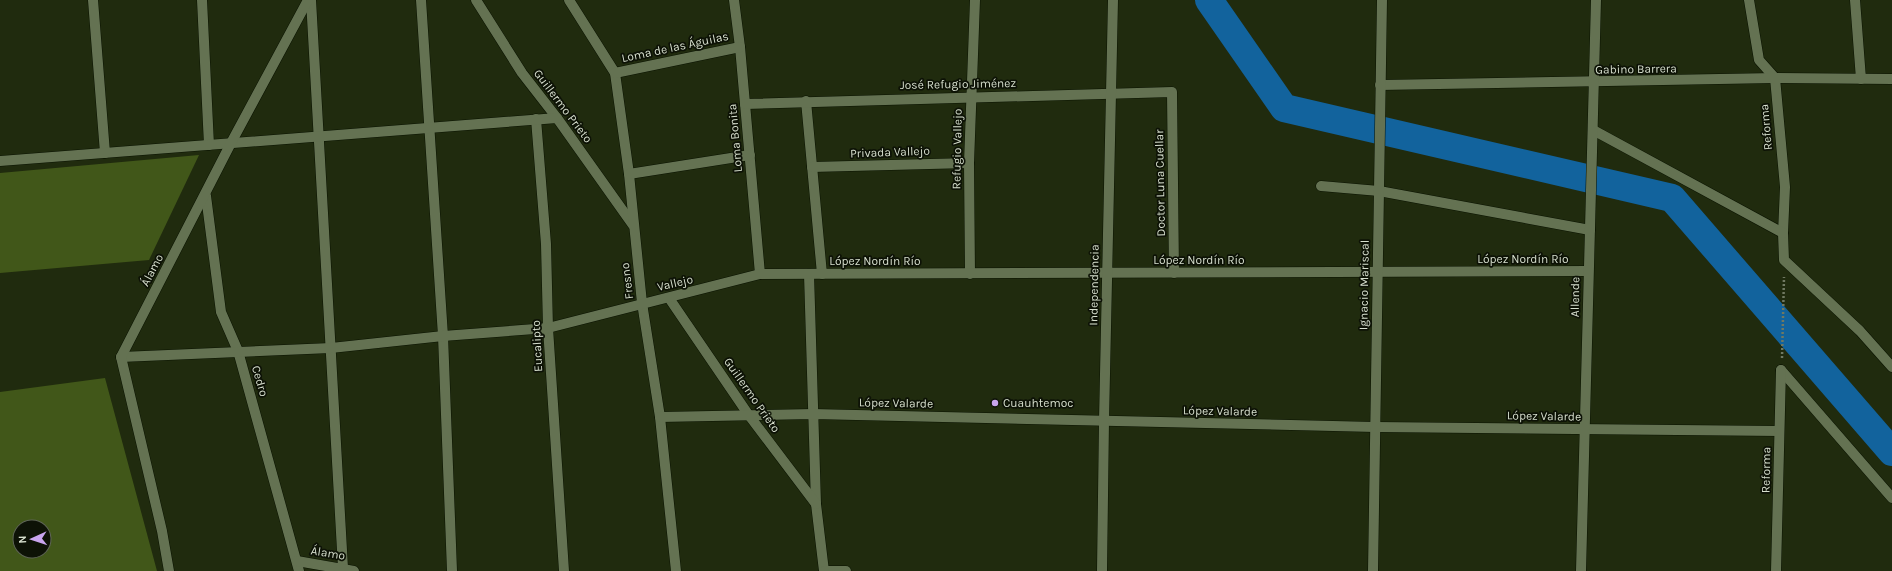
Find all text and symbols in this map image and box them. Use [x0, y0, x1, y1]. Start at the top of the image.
street label: Loma de las Águilas [620, 28, 730, 65]
street label: Gabino Barrera [1595, 61, 1677, 77]
street label: Guillermo Prieto [531, 67, 595, 145]
street label: José Refugio Jiménez [900, 76, 1017, 92]
street label: Loma Bonita [725, 103, 745, 173]
street label: Reforma [1757, 103, 1775, 151]
street label: Refugio Vallejo [949, 108, 965, 190]
street label: Doctor Luna Cuellar [1152, 129, 1168, 237]
street label: Privada Vallejo [850, 144, 930, 160]
street label: Ignacio Mariscal [1356, 240, 1372, 330]
street label: Independencia [1086, 244, 1102, 326]
street label: Álamo [137, 251, 166, 289]
street label: López Nordín Río [1477, 252, 1569, 266]
street label: López Nordín Río [1153, 253, 1245, 267]
street label: López Nordín Río [829, 254, 921, 268]
street label: Fresno [618, 262, 636, 300]
street label: Vallejo [656, 272, 694, 294]
street label: Allende [1568, 277, 1582, 317]
street label: Eucalipto [529, 320, 545, 372]
street label: Guillermo Prieto [721, 355, 783, 435]
street label: Cedro [249, 364, 271, 398]
street label: López Valarde [859, 395, 933, 411]
place label: Cuauhtemoc [1003, 396, 1073, 410]
marker: Cuauhtemoc [990, 398, 1000, 408]
street label: López Valarde [1183, 403, 1257, 419]
street label: López Valarde [1507, 408, 1581, 424]
street label: Reforma [1759, 447, 1773, 493]
north arrow [12, 519, 52, 559]
text: N [16, 535, 29, 544]
street label: Álamo [310, 542, 346, 563]

